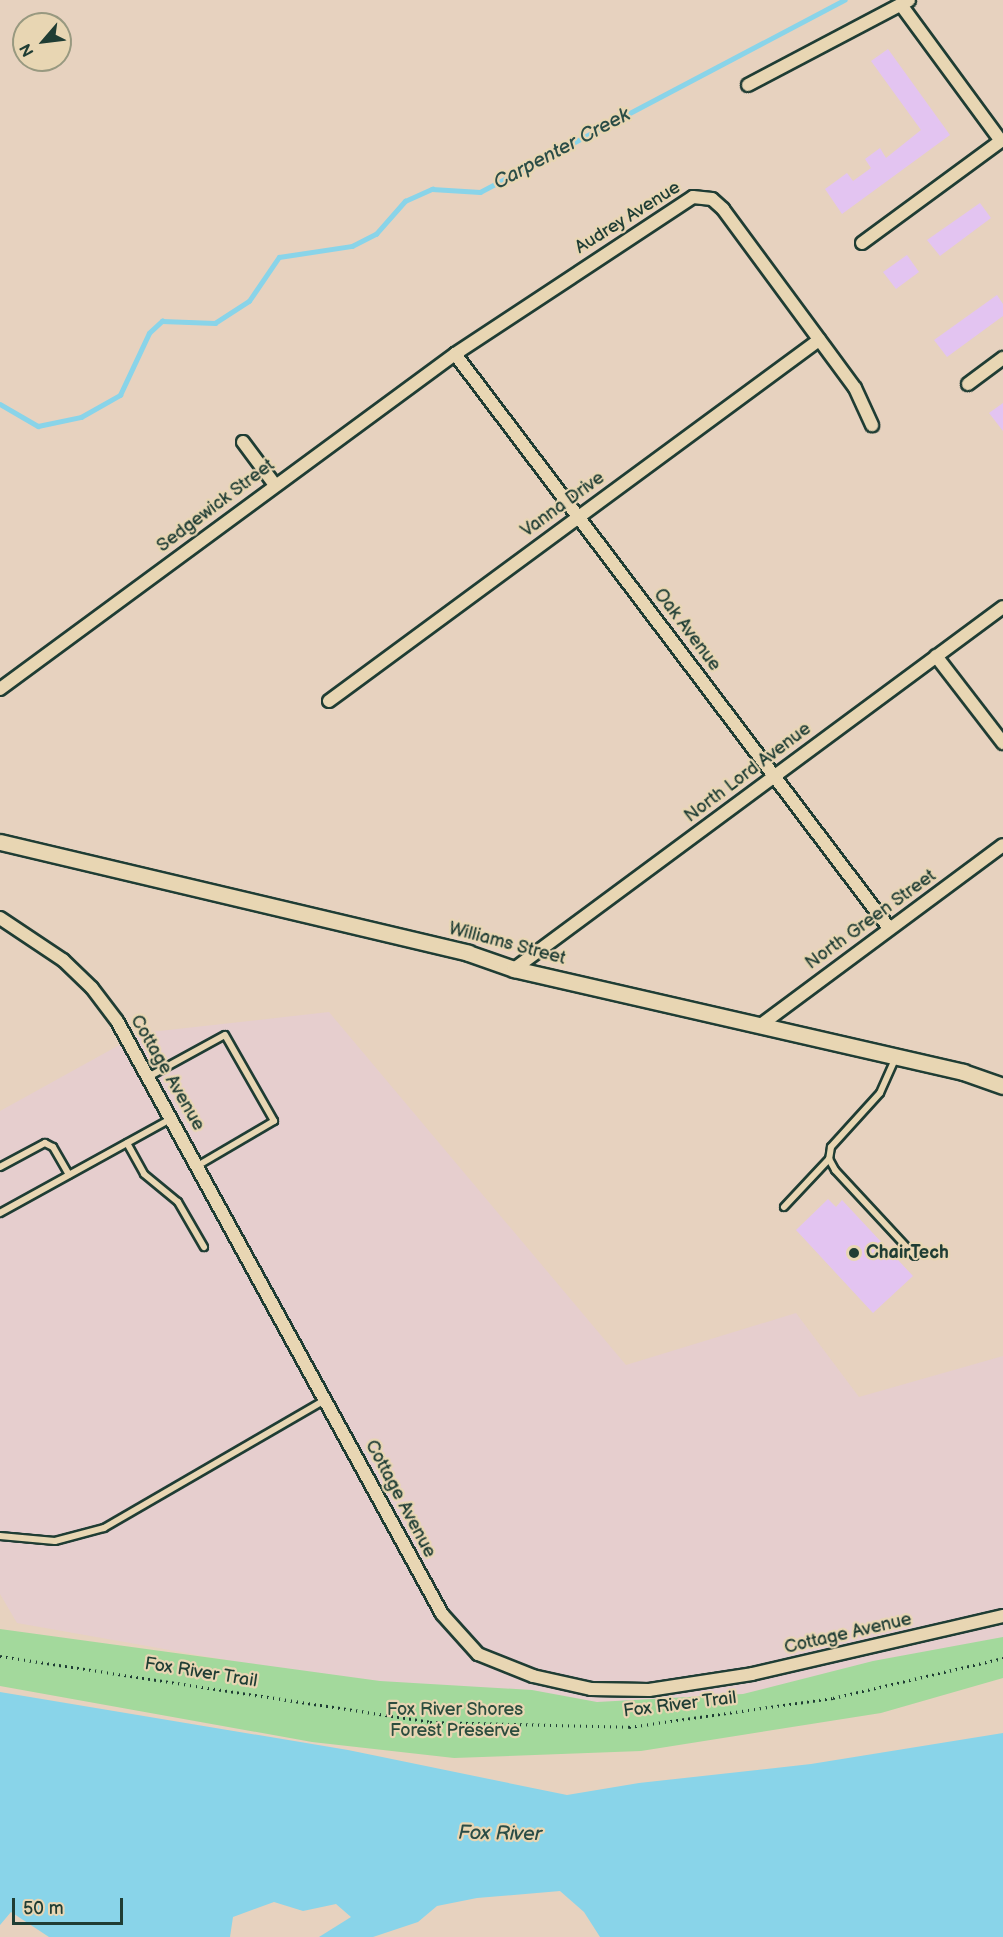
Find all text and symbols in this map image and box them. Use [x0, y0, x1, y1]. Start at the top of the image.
north arrow [12, 12, 72, 72]
text: N [16, 40, 39, 60]
water label: Carpenter Creek [489, 103, 635, 195]
street label: Audrey Avenue [571, 177, 685, 259]
street label: Sedgewick Street [153, 455, 279, 557]
street label: Vanna Drive [517, 468, 609, 542]
street label: Oak Avenue [649, 584, 725, 676]
street label: North Lord Avenue [681, 718, 815, 828]
street label: North Green Street [801, 865, 941, 975]
street label: Williams Street [446, 918, 568, 970]
street label: Cottage Avenue [125, 1011, 209, 1135]
place label: ChairTech [866, 1242, 949, 1264]
marker: ChairTech [847, 1246, 861, 1260]
street label: Cottage Avenue [360, 1437, 440, 1561]
street label: Cottage Avenue [782, 1609, 914, 1659]
street label: Fox River Trail [143, 1653, 259, 1693]
street label: Fox River Trail [622, 1687, 738, 1723]
park label: Fox River Shores Forest Preserve [387, 1700, 523, 1742]
water label: Fox River [458, 1821, 542, 1847]
scale bar [15, 1886, 126, 1924]
text: 50 m [23, 1898, 64, 1919]

